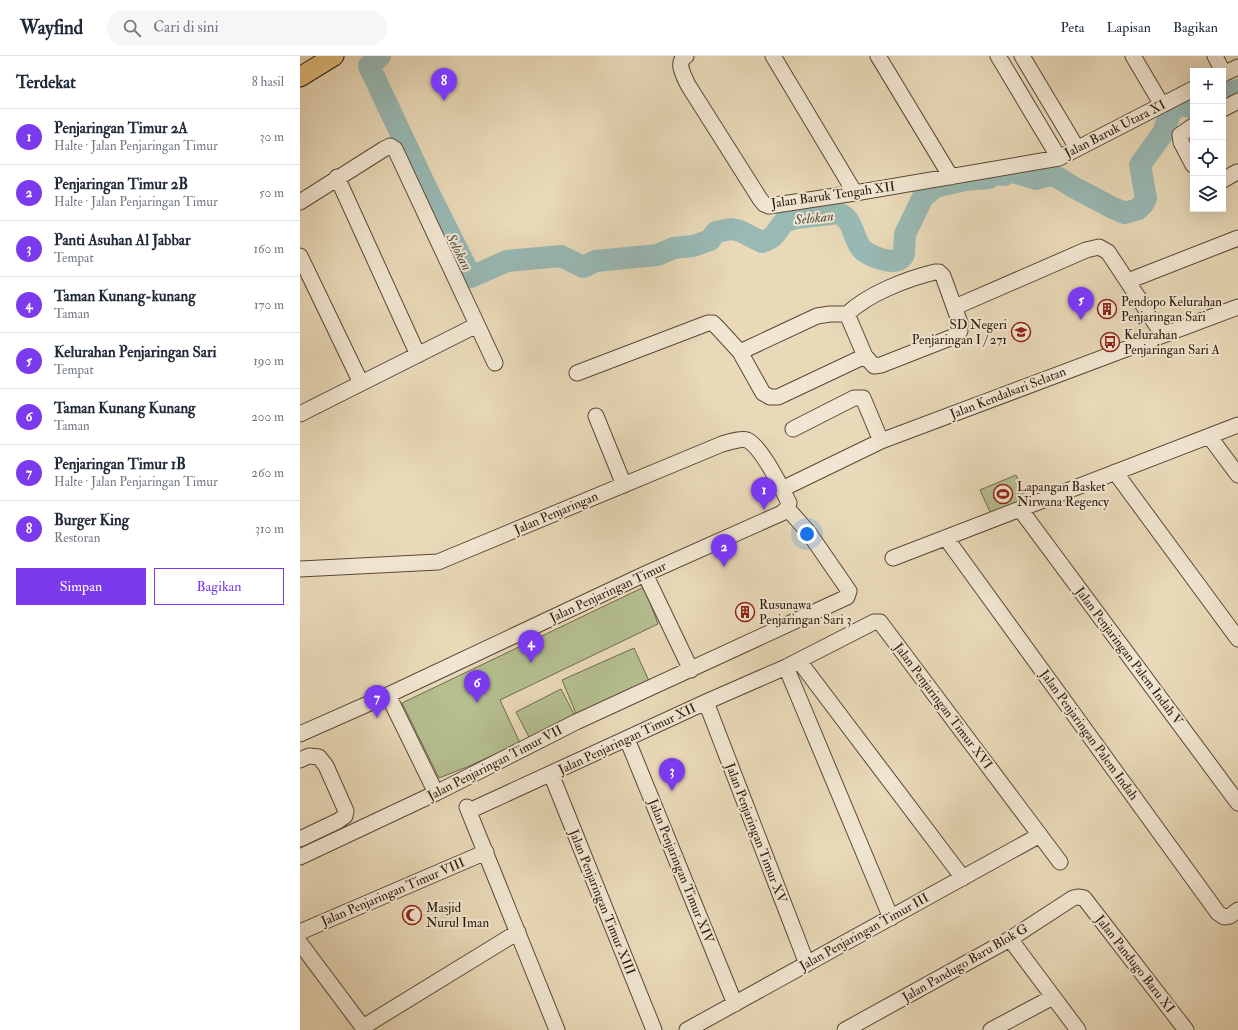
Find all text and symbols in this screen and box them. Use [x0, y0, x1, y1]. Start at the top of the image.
search box [107, 10, 387, 46]
text: Wayfind [20, 16, 83, 40]
icon: search [121, 17, 143, 39]
text: Cari di sini [153, 18, 218, 37]
text: Peta [1061, 19, 1084, 36]
text: Lapisan [1106, 19, 1151, 36]
text: Bagikan [1173, 19, 1218, 36]
pin: 8 [431, 68, 457, 101]
map controls [1190, 68, 1226, 212]
button: + [1190, 68, 1226, 104]
text: Terdekat [16, 72, 76, 93]
text: 8 hasil [252, 74, 284, 90]
street label: Jalan Baruk Utara XI [1061, 97, 1168, 162]
button: − [1190, 104, 1226, 140]
text: Penjaringan Timur 2A [54, 119, 188, 138]
text: 1 [27, 129, 31, 145]
text: 30 m [260, 129, 284, 145]
text: Halte · Jalan Penjaringan Timur [54, 138, 218, 154]
button: locate [1190, 140, 1226, 176]
text: Penjaringan Timur 2B [54, 175, 188, 194]
button: layers [1190, 176, 1226, 212]
street label: Jalan Baruk Tengah XII [769, 178, 896, 212]
text: 2 [26, 185, 32, 201]
text: 50 m [259, 185, 284, 201]
text: Halte · Jalan Penjaringan Timur [54, 194, 218, 210]
water label: Selokan [793, 207, 835, 229]
water label: Selokan [442, 230, 476, 274]
text: Panti Asuhan Al Jabbar [54, 231, 191, 250]
text: 3 [27, 241, 32, 257]
text: 160 m [253, 241, 284, 257]
text: Tempat [54, 250, 94, 266]
text: Taman Kunang-kunang [54, 287, 196, 306]
pin: 5 [1068, 287, 1094, 320]
place label: Pendopo Kelurahan Penjaringan Sari [1121, 294, 1222, 325]
text: 4 [25, 297, 33, 313]
text: 170 m [254, 297, 284, 313]
building icon: Pendopo Kelurahan Penjaringan Sari [1096, 298, 1118, 320]
text: Taman [54, 306, 90, 322]
place label: SD Negeri Penjaringan I / 271 [912, 317, 1008, 348]
school or university icon: SD Negeri Penjaringan I / 271 [1010, 321, 1032, 343]
place label: Kelurahan Penjaringan Sari A [1124, 327, 1221, 358]
bus stop icon: Kelurahan Penjaringan Sari A [1099, 331, 1121, 353]
text: Kelurahan Penjaringan Sari [54, 343, 217, 362]
text: 5 [26, 353, 32, 369]
text: 190 m [253, 353, 284, 369]
text: Tempat [54, 362, 94, 378]
street label: Jalan Kendalsari Selatan [947, 363, 1069, 423]
text: Taman Kunang Kunang [54, 399, 196, 418]
text: 6 [26, 409, 32, 425]
text: 200 m [251, 409, 284, 425]
text: Taman [54, 418, 90, 434]
text: Penjaringan Timur 1B [54, 455, 186, 474]
text: 7 [26, 465, 32, 481]
text: 260 m [251, 465, 284, 481]
text: Halte · Jalan Penjaringan Timur [54, 474, 218, 490]
pin: 1 [751, 477, 777, 510]
place label: Lapangan Basket Nirwana Regency [1017, 479, 1109, 511]
sports icon: Lapangan Basket Nirwana Regency [992, 483, 1014, 505]
street label: Jalan Penjaringan [511, 488, 601, 538]
text: Burger King [54, 511, 129, 530]
text: 8 [26, 521, 32, 537]
text: 310 m [255, 521, 284, 537]
your location [797, 524, 817, 544]
text: Restoran [54, 530, 100, 546]
pin: 2 [711, 534, 737, 567]
street label: Jalan Penjaringan Timur [546, 558, 669, 626]
button: Simpan [16, 568, 146, 605]
button: Bagikan [154, 568, 284, 605]
street label: Jalan Penjaringan Palem Indah V [1071, 583, 1187, 729]
place label: Rusunawa Penjaringan Sari 3 [759, 597, 852, 628]
building icon: Rusunawa Penjaringan Sari 3 [734, 601, 756, 623]
pin: 4 [518, 630, 544, 663]
street label: Jalan Penjaringan Timur XVI [890, 639, 996, 772]
street label: Jalan Penjaringan Palem Indah [1036, 666, 1142, 803]
pin: 6 [464, 670, 490, 703]
pin: 7 [364, 685, 390, 718]
street label: Jalan Penjaringan Timur XII [555, 700, 698, 778]
street label: Jalan Penjaringan Timur VII [424, 722, 565, 804]
pin: 3 [659, 758, 685, 791]
street label: Jalan Penjaringan Timur XV [722, 760, 790, 906]
street label: Jalan Penjaringan Timur XIV [644, 796, 718, 946]
street label: Jalan Penjaringan Timur XIII [565, 826, 639, 977]
street label: Jalan Penjaringan Timur VIII [318, 854, 467, 930]
street label: Jalan Penjaringan Timur III [796, 890, 931, 975]
place label: Masjid Nurul Iman [426, 900, 489, 931]
mosque icon: Masjid Nurul Iman [401, 904, 423, 926]
street label: Jalan Pandugo Baru XI [1091, 911, 1178, 1016]
street label: Jalan Pandugo Baru Blok G [899, 920, 1031, 1006]

